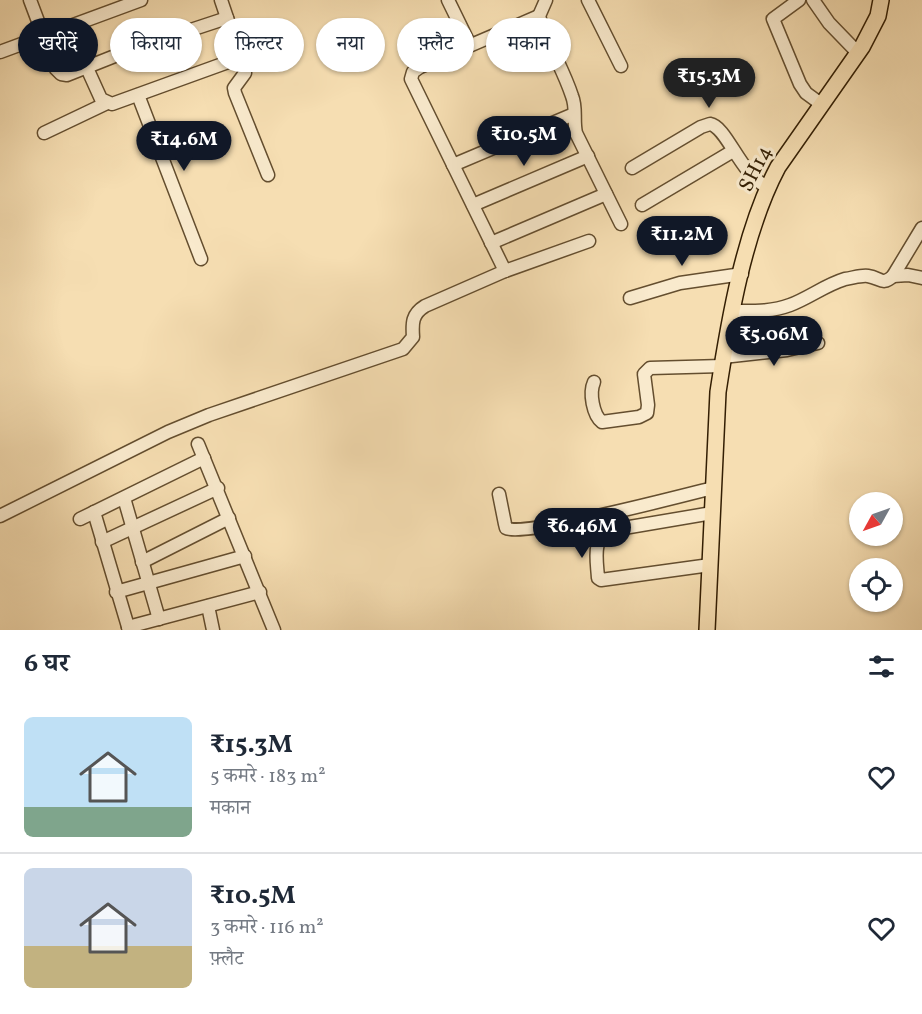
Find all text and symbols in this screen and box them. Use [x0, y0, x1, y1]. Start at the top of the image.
chip: खरीदें [18, 18, 98, 72]
chip: किराया [110, 18, 202, 72]
chip: फ़िल्टर [214, 18, 304, 72]
chip: नया [316, 18, 385, 72]
chip: फ़्लैट [397, 18, 474, 72]
chip: मकान [486, 18, 571, 72]
pin: ₹15.3M [660, 58, 758, 109]
text: ₹15.3M [677, 63, 741, 91]
pin: ₹10.5M [475, 116, 573, 167]
pin: ₹14.6M [135, 121, 233, 172]
text: ₹10.5M [491, 121, 557, 149]
text: ₹14.6M [150, 126, 218, 154]
street label: SH14 [732, 141, 780, 197]
pin: ₹11.2M [633, 216, 731, 267]
text: ₹11.2M [651, 221, 713, 249]
pin: ₹5.06M [725, 316, 823, 367]
text: ₹5.06M [739, 321, 809, 349]
north arrow [849, 492, 903, 546]
map controls [849, 492, 903, 612]
pin: ₹6.46M [533, 508, 631, 559]
text: ₹6.46M [547, 513, 617, 541]
button: locate [849, 558, 903, 612]
text: 6 घर [24, 646, 69, 682]
icon: filters [865, 650, 898, 683]
text: ₹15.3M [210, 727, 293, 763]
icon: home [72, 741, 144, 813]
icon: heart [865, 761, 898, 794]
text: 5 कमरे · 183 m² [210, 763, 326, 791]
text: मकान [210, 795, 251, 823]
text: ₹10.5M [210, 878, 296, 914]
icon: home [72, 892, 144, 964]
icon: heart [865, 912, 898, 945]
text: 3 कमरे · 116 m² [210, 914, 324, 942]
text: फ़्लैट [210, 946, 243, 974]

